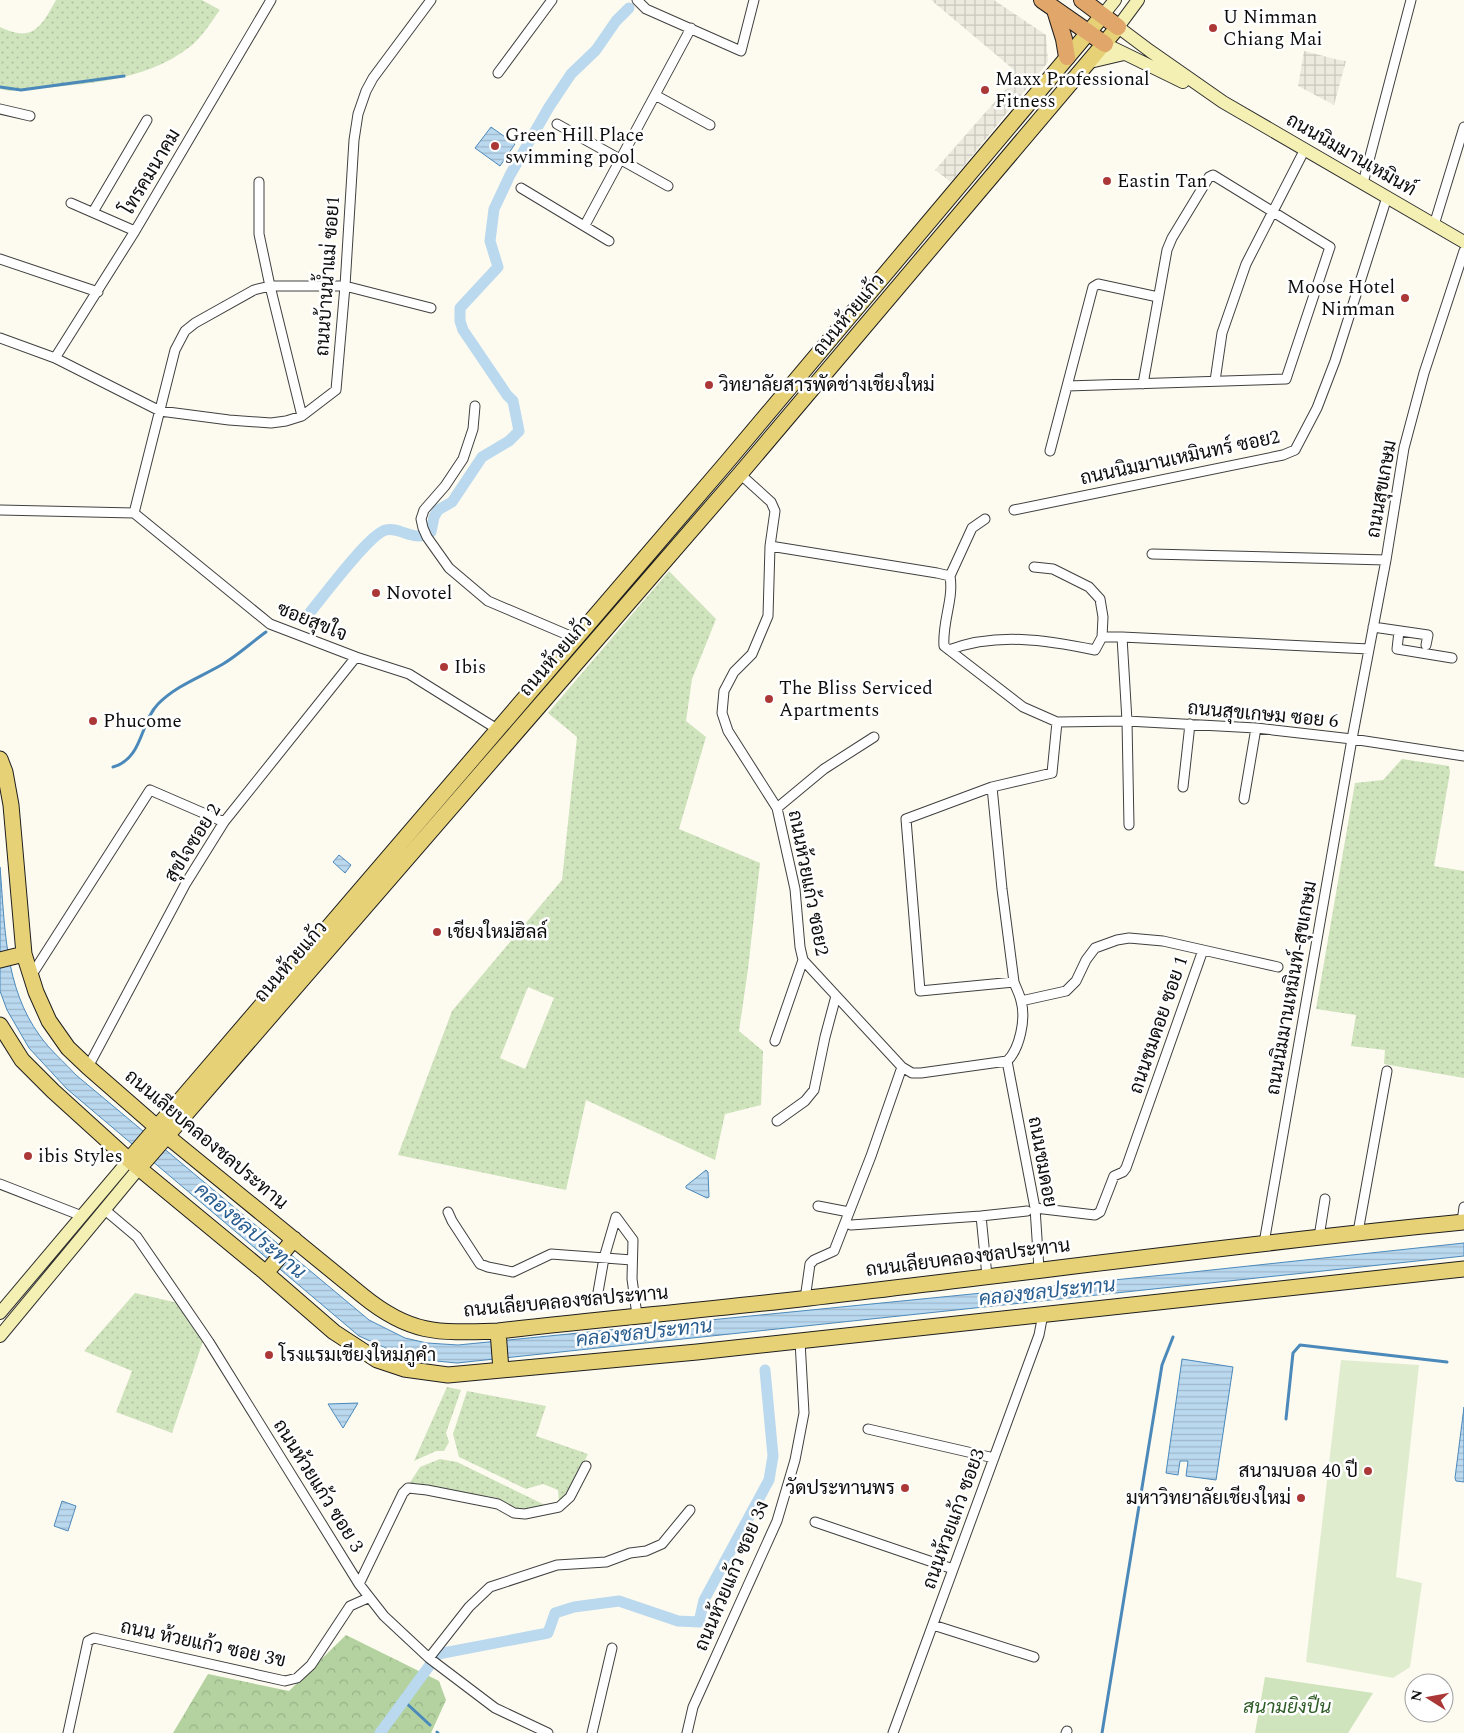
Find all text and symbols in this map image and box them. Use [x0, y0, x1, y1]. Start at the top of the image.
place label: U Nimman Chiang Mai [1223, 3, 1323, 54]
marker: U Nimman Chiang Mai [1207, 22, 1219, 34]
place label: Maxx Professional Fitness [995, 65, 1150, 116]
marker: Maxx Professional Fitness [979, 84, 991, 96]
street label: ถนนนิมมานเหมินท์ [1280, 106, 1422, 204]
place label: Green Hill Place swimming pool [505, 121, 644, 172]
street label: โทรคมนาคม [113, 123, 188, 222]
marker: Green Hill Place swimming pool [489, 140, 501, 152]
place label: Eastin Tan [1117, 167, 1208, 196]
marker: Eastin Tan [1101, 175, 1113, 187]
street label: ถนนบ้านน้ำแม่ ซอย1 [306, 195, 348, 357]
street label: ถนนห้วยแก้ว [806, 268, 892, 362]
place label: Moose Hotel Nimman [1287, 273, 1395, 324]
marker: Moose Hotel Nimman [1399, 292, 1411, 304]
place label: วิทยาลัยสารพัดช่างเชียงใหม่ [719, 371, 935, 400]
marker: วิทยาลัยสารพัดช่างเชียงใหม่ [703, 379, 715, 391]
street label: ถนนนิมมานเหมินทร์ ซอย2 [1078, 423, 1282, 493]
street label: ถนนสุขเกษม [1359, 438, 1405, 540]
place label: Novotel [386, 579, 452, 608]
marker: Novotel [370, 587, 382, 599]
street label: ซอยสุขใจ [272, 595, 352, 649]
street label: ถนนห้วยแก้ว [512, 609, 600, 703]
place label: Ibis [454, 653, 486, 682]
marker: Ibis [438, 661, 450, 673]
place label: The Bliss Serviced Apartments [779, 674, 933, 725]
marker: The Bliss Serviced Apartments [763, 693, 775, 705]
street label: ถนนสุขเกษม ซอย 6 [1186, 694, 1340, 736]
place label: Phucome [103, 707, 182, 736]
marker: Phucome [87, 715, 99, 727]
street label: สุขใจซอย 2 [157, 798, 229, 888]
street label: ถนนห้วยแก้ว ซอย2 [780, 808, 836, 958]
street label: ถนนนิมมานเหมินท์-สุขเกษม [1259, 879, 1325, 1097]
street label: ถนนห้วยแก้ว [247, 915, 335, 1009]
place label: เชียงใหม่ฮิลล์ [447, 918, 548, 947]
marker: เชียงใหม่ฮิลล์ [431, 926, 443, 938]
street label: ถนนชมดอย ซอย 1 [1122, 952, 1196, 1098]
street label: ถนนเลียบคลองชลประทาน [118, 1063, 294, 1217]
street label: ถนนชมดอย [1020, 1114, 1064, 1210]
place label: ibis Styles [38, 1142, 123, 1171]
marker: ibis Styles [22, 1150, 34, 1162]
water label: คลองชลประทาน [188, 1175, 312, 1287]
street label: ถนนเลียบคลองชลประทาน [864, 1231, 1072, 1285]
water label: คลองชลประทาน [977, 1270, 1117, 1314]
street label: ถนนเลียบคลองชลประทาน [462, 1279, 670, 1325]
water label: คลองชลประทาน [574, 1311, 714, 1355]
place label: โรงแรมเชียงใหม่ภูคำ [278, 1341, 436, 1370]
marker: โรงแรมเชียงใหม่ภูคำ [263, 1349, 275, 1361]
street label: ถนนห้วยแก้ว ซอย 3 [265, 1414, 371, 1559]
street label: ถนนห้วยแก้ว ซอย3 [915, 1444, 993, 1593]
place label: สนามบอล 40 ปี [1239, 1457, 1358, 1486]
marker: สนามบอล 40 ปี [1362, 1465, 1374, 1477]
place label: วัดประทานพร [786, 1474, 895, 1503]
marker: วัดประทานพร [899, 1482, 911, 1494]
place label: มหาวิทยาลัยเชียงใหม่ [1126, 1484, 1291, 1513]
marker: มหาวิทยาลัยเชียงใหม่ [1295, 1492, 1307, 1504]
street label: ถนนห้วยแก้ว ซอย 3ง [687, 1496, 777, 1656]
street label: ถนน ห้วยแก้ว ซอย 3ข [118, 1612, 288, 1676]
north arrow [1404, 1673, 1454, 1723]
text: N [1405, 1688, 1428, 1703]
park label: สนามยิงปืน [1243, 1693, 1331, 1722]

